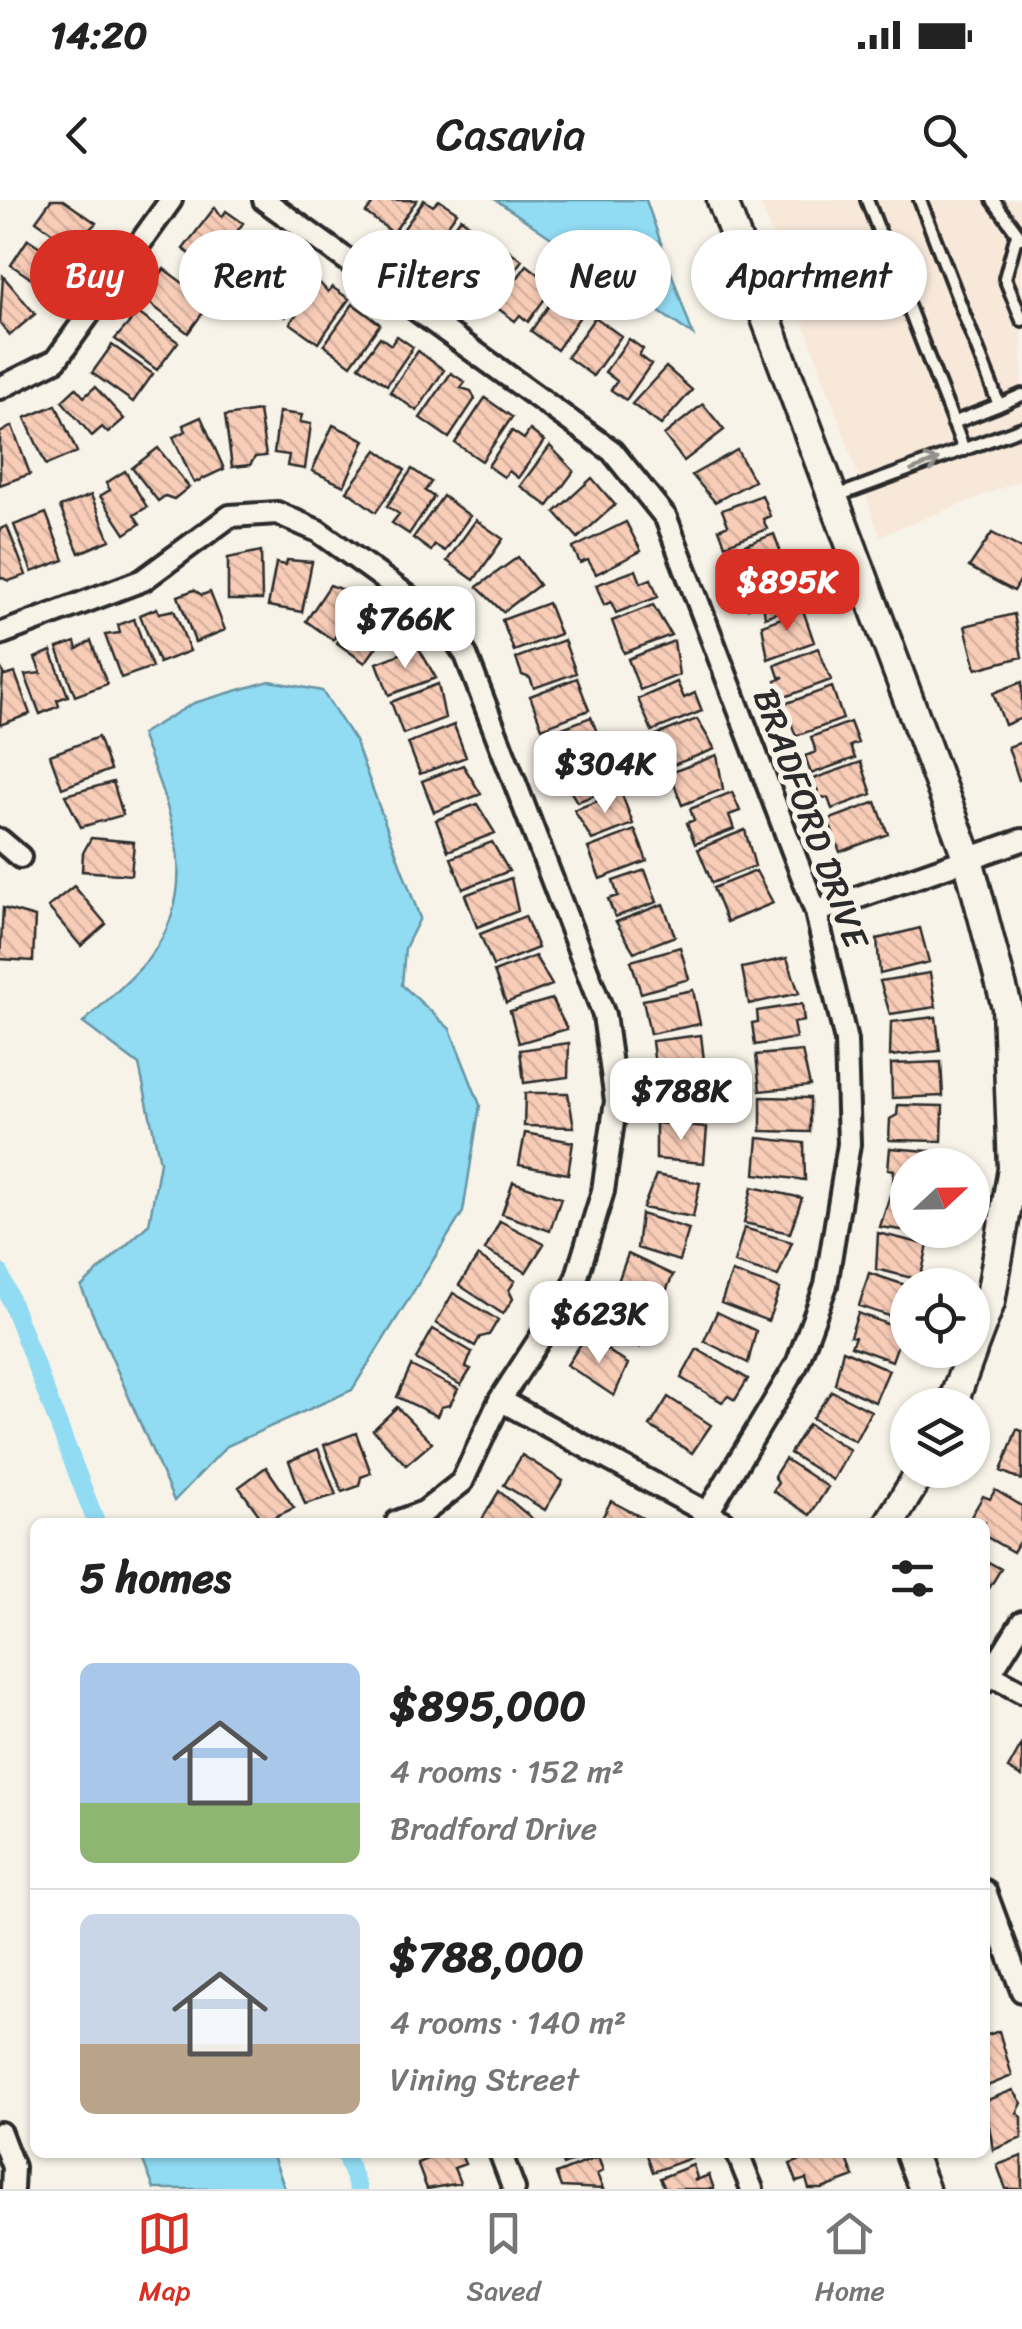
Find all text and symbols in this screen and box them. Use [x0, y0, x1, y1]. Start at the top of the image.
text: 14:20 [50, 2, 147, 69]
text: Casavia [436, 95, 586, 175]
icon: back [50, 108, 105, 163]
icon: search [917, 108, 972, 163]
chip: Buy [30, 230, 159, 320]
chip: Rent [179, 230, 322, 320]
chip: Filters [342, 230, 515, 320]
chip: New [535, 230, 671, 320]
chip: Apartment [691, 230, 927, 320]
one-way arrow [909, 455, 940, 473]
pin: $895K [717, 549, 857, 634]
text: $895K [737, 553, 837, 610]
pin: $766K [335, 586, 475, 671]
text: $766K [357, 590, 453, 647]
street label: BRADFORD DRIVE [735, 679, 888, 959]
pin: $304K [535, 731, 675, 816]
text: $304K [556, 735, 654, 792]
pin: $788K [611, 1058, 751, 1143]
text: $788K [632, 1062, 730, 1119]
north arrow [890, 1148, 990, 1248]
map controls [890, 1148, 990, 1488]
button: locate [890, 1268, 990, 1368]
pin: $623K [529, 1281, 669, 1366]
text: $623K [551, 1285, 647, 1342]
button: layers [890, 1388, 990, 1488]
text: 5 homes [80, 1541, 231, 1615]
icon: filters [885, 1551, 940, 1606]
text: $895,000 [390, 1669, 586, 1743]
icon: home [160, 1703, 280, 1823]
text: 4 rooms · 152 m² [390, 1743, 624, 1800]
text: Bradford Drive [390, 1800, 597, 1857]
text: $788,000 [390, 1920, 584, 1994]
icon: home [160, 1954, 280, 2074]
text: 4 rooms · 140 m² [390, 1994, 626, 2051]
text: Vining Street [390, 2051, 579, 2108]
tab: Map [137, 2206, 192, 2315]
tab: Saved [467, 2206, 540, 2315]
tab: Home [815, 2206, 885, 2315]

